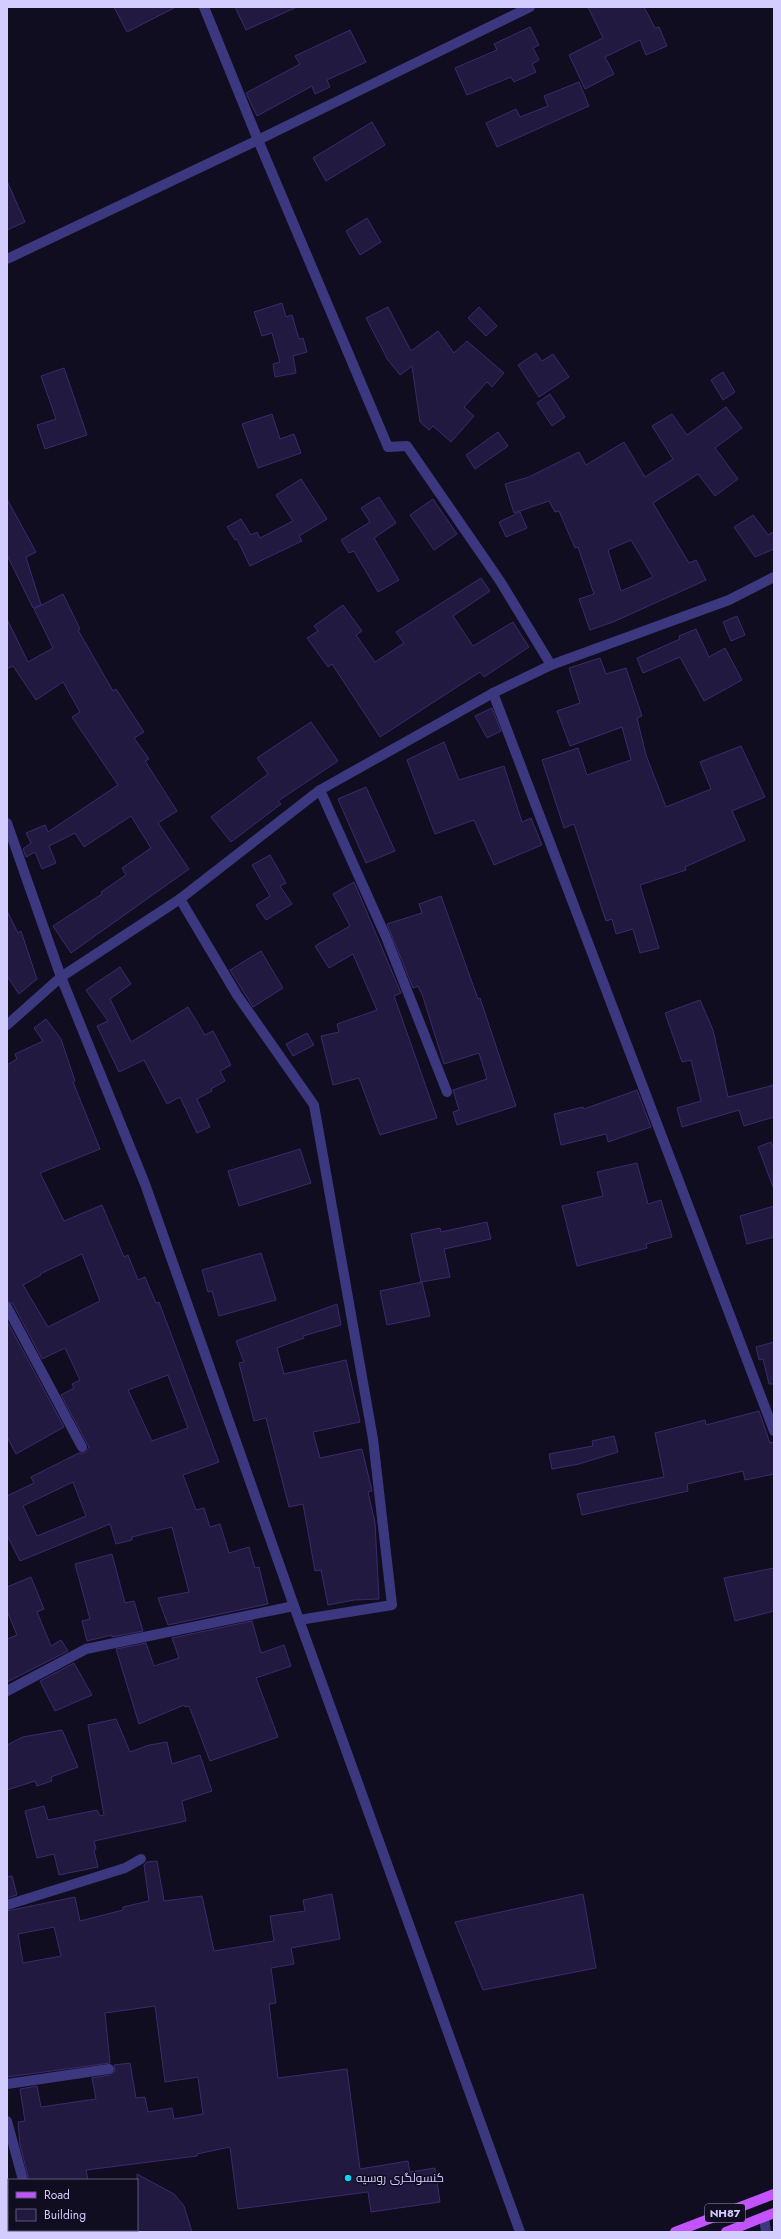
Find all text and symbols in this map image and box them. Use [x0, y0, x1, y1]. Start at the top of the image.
place label: کنسولگری روسیه [356, 2169, 444, 2187]
marker: کنسولگری روسیه [343, 2173, 353, 2183]
legend [8, 2179, 138, 2231]
text: Road [44, 2186, 70, 2204]
road number: NH87 [705, 2204, 745, 2222]
text: Building [44, 2206, 86, 2224]

